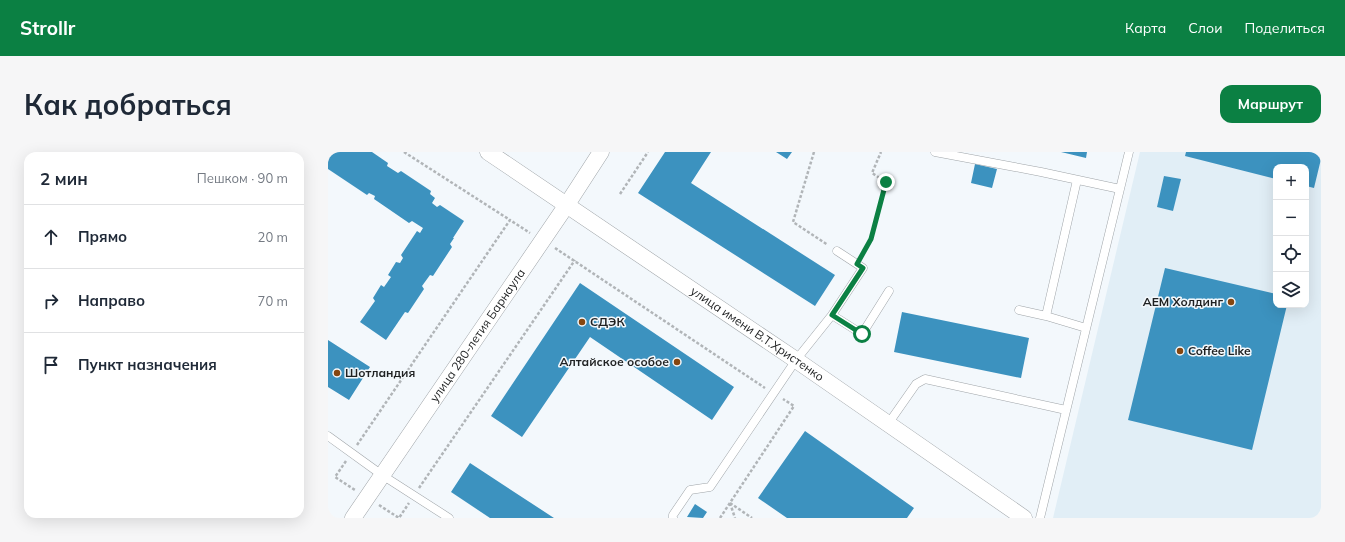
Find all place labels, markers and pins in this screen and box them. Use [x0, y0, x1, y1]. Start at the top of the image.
place label: АЕМ Холдинг [1143, 294, 1223, 309]
marker: АЕМ Холдинг [1226, 297, 1236, 307]
place label: СДЭК [590, 314, 625, 329]
marker: СДЭК [577, 317, 587, 327]
place label: Coffee Like [1188, 343, 1251, 358]
marker: Coffee Like [1175, 346, 1185, 356]
place label: Алтайское особое [559, 354, 669, 369]
marker: Алтайское особое [672, 357, 682, 367]
place label: Шотландия [345, 365, 415, 380]
marker: Шотландия [332, 368, 342, 378]

